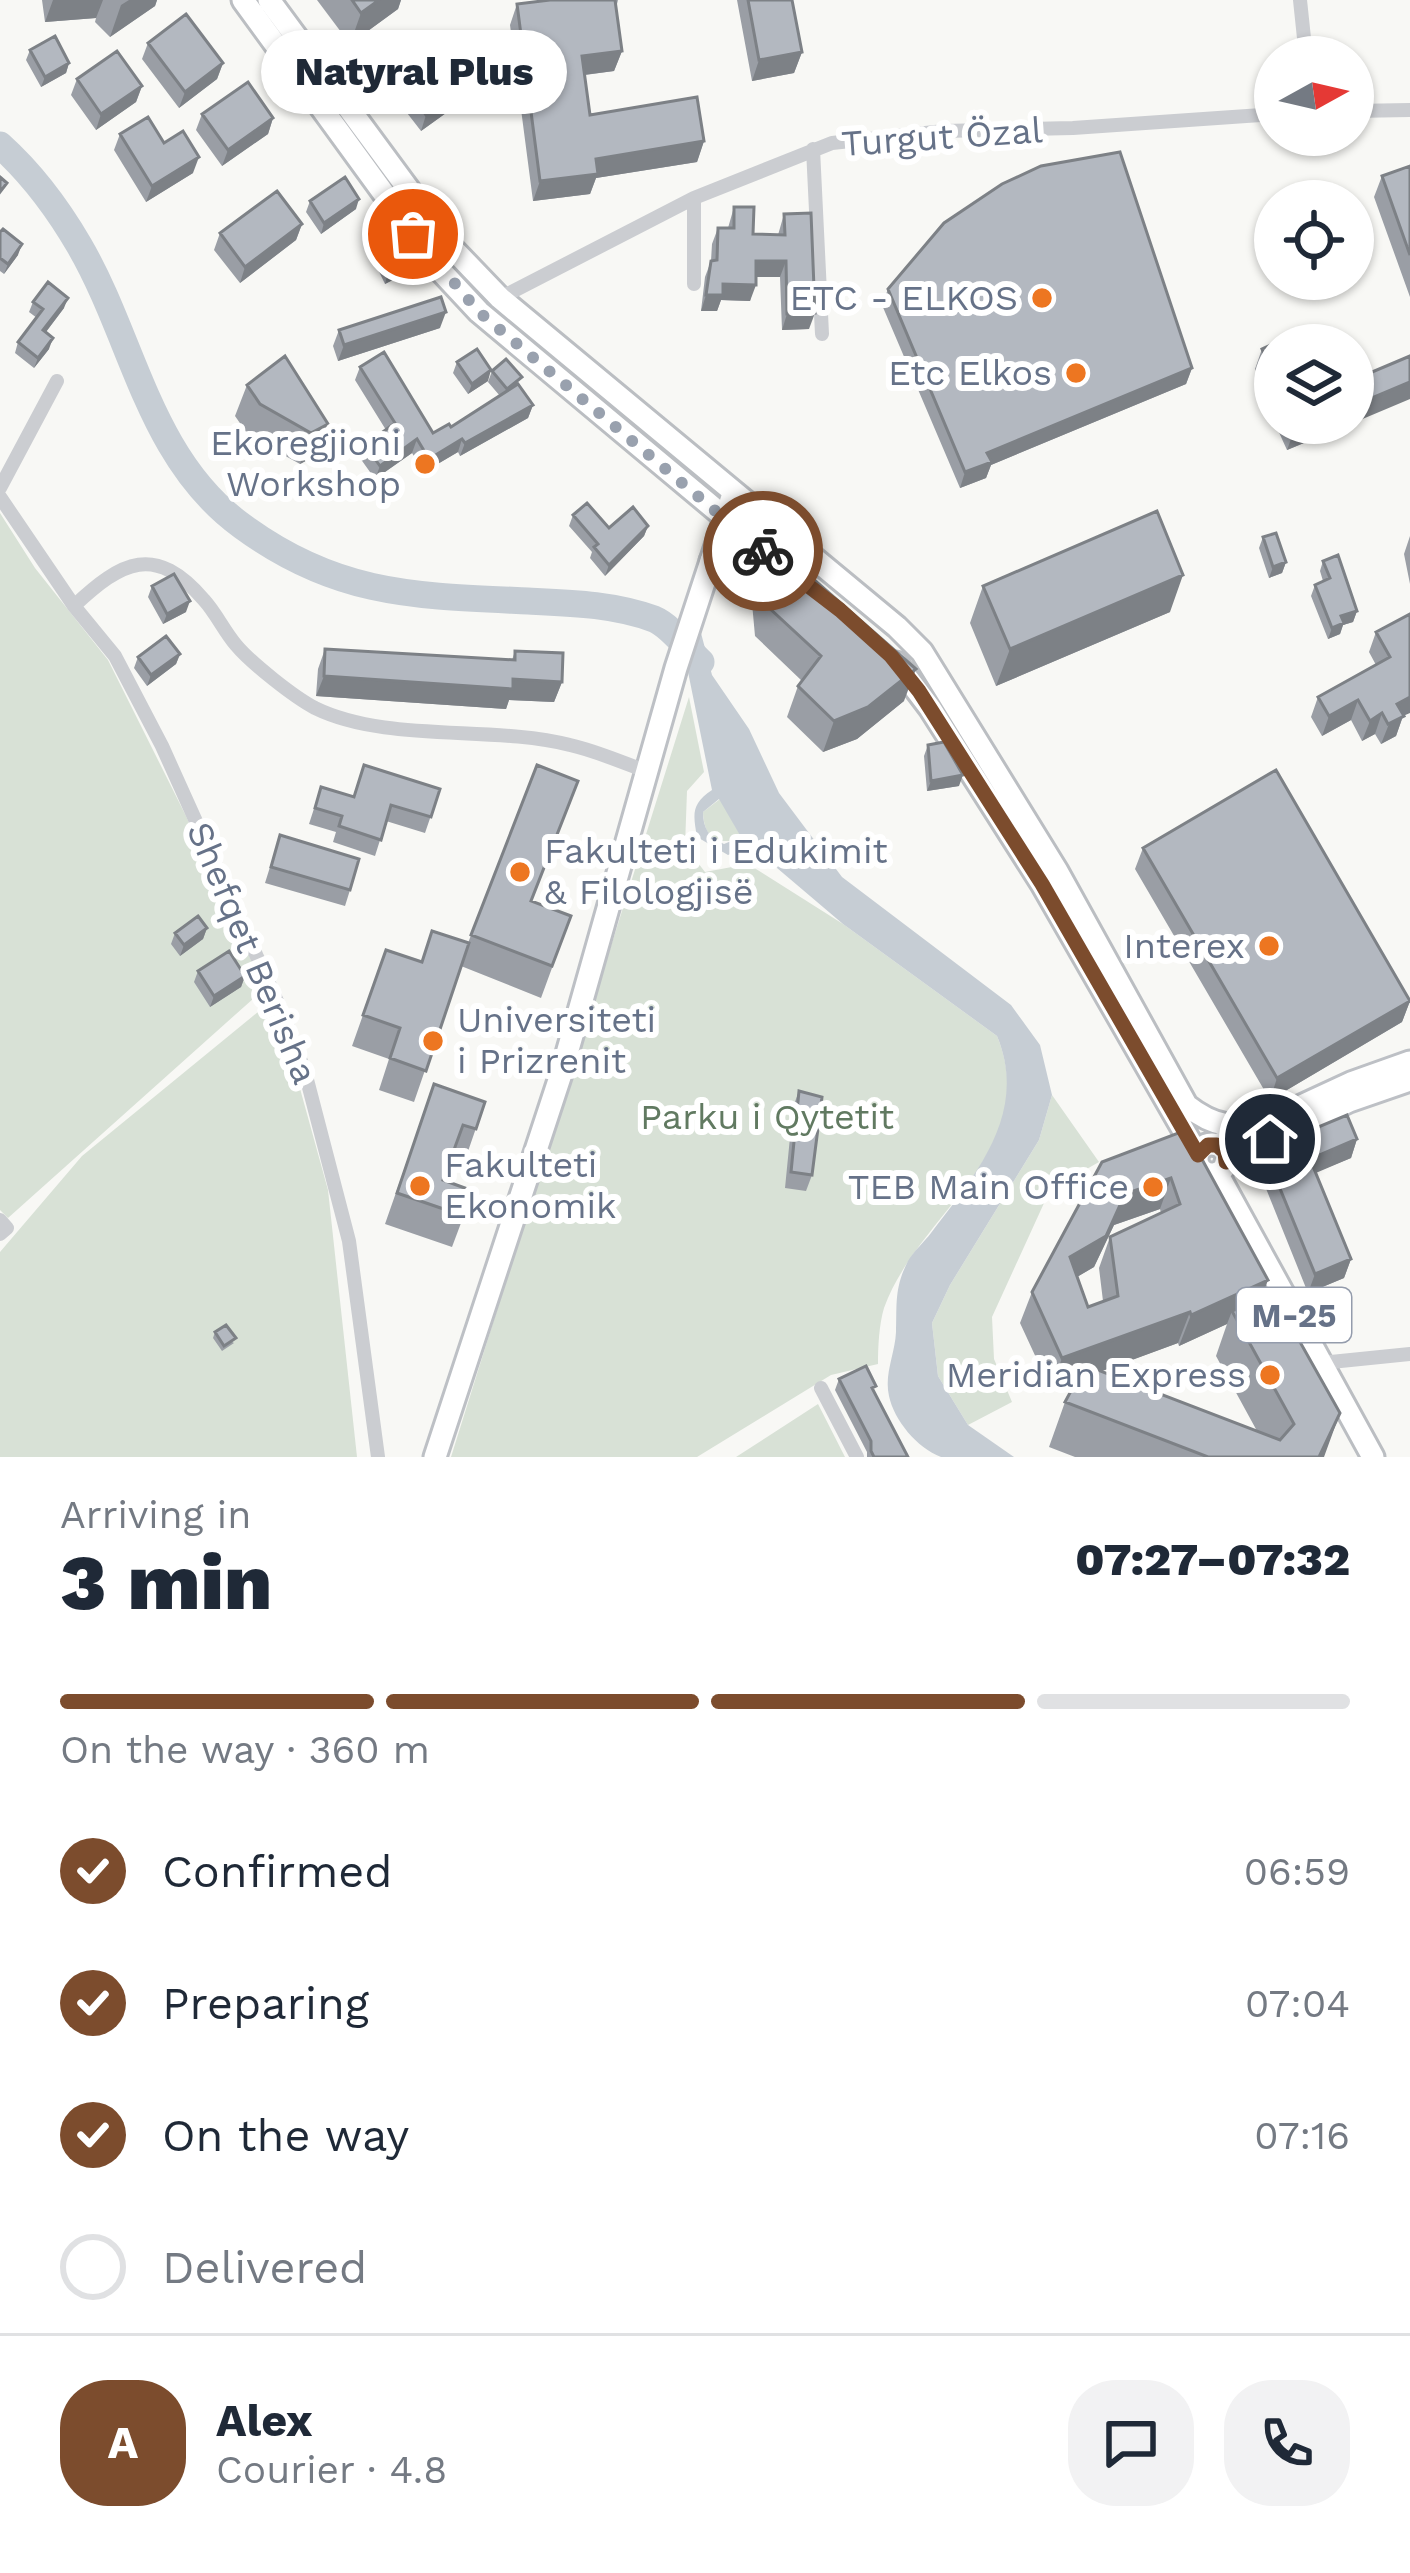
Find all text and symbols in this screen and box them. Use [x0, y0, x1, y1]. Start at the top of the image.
callout: Natyral Plus [260, 30, 566, 114]
north arrow [1254, 36, 1374, 156]
map controls [1254, 36, 1374, 444]
text: Natyral Plus [295, 49, 533, 94]
street label: Turgut Özal [840, 109, 1044, 165]
button: locate [1254, 180, 1374, 300]
pin [362, 183, 464, 285]
icon: bag [380, 201, 446, 267]
place label: ETC - ELKOS [789, 277, 1018, 319]
marker: ETC - ELKOS [1029, 285, 1055, 311]
button: layers [1254, 324, 1374, 444]
place label: Etc Elkos [888, 352, 1052, 394]
marker: Etc Elkos [1063, 360, 1089, 386]
place label: Ekoregjioni Workshop [210, 422, 401, 505]
marker: Ekoregjioni Workshop [412, 451, 438, 477]
courier [703, 491, 823, 611]
icon: bike [730, 518, 796, 584]
street label: Shefqet Berisha [178, 816, 326, 1090]
place label: Fakulteti i Edukimit & Filologjisë [544, 830, 888, 913]
marker: Fakulteti i Edukimit & Filologjisë [507, 859, 533, 885]
place label: Interex [1123, 925, 1245, 967]
marker: Interex [1256, 933, 1282, 959]
place label: Universiteti i Prizrenit [457, 999, 656, 1082]
marker: Universiteti i Prizrenit [420, 1028, 446, 1054]
pin [1219, 1088, 1321, 1190]
park label: Parku i Qytetit [640, 1096, 894, 1138]
icon: home [1237, 1106, 1303, 1172]
place label: Fakulteti Ekonomik [444, 1144, 617, 1227]
place label: TEB Main Office [848, 1166, 1129, 1208]
marker: Fakulteti Ekonomik [407, 1173, 433, 1199]
marker: TEB Main Office [1140, 1174, 1166, 1200]
road number: M-25 [1237, 1288, 1351, 1342]
place label: Meridian Express [946, 1354, 1246, 1396]
marker: Meridian Express [1257, 1362, 1283, 1388]
text: Arriving in [60, 1492, 251, 1537]
text: 07:27–07:32 [1075, 1533, 1350, 1586]
text: 3 min [60, 1536, 272, 1628]
text: On the way · 360 m [60, 1727, 430, 1772]
icon: check [60, 1838, 126, 1904]
text: Confirmed [162, 1845, 393, 1898]
text: 06:59 [1244, 1849, 1350, 1894]
icon: check [60, 1970, 126, 2036]
text: Preparing [162, 1977, 369, 2030]
text: 07:04 [1245, 1981, 1350, 2026]
icon: check [60, 2102, 126, 2168]
text: On the way [162, 2109, 409, 2162]
text: 07:16 [1254, 2113, 1350, 2158]
text: Delivered [162, 2241, 367, 2294]
button: chat [1068, 2380, 1194, 2506]
button: phone [1224, 2380, 1350, 2506]
text: Alex [216, 2394, 313, 2447]
text: A [108, 2416, 138, 2469]
text: Courier · 4.8 [216, 2447, 447, 2492]

